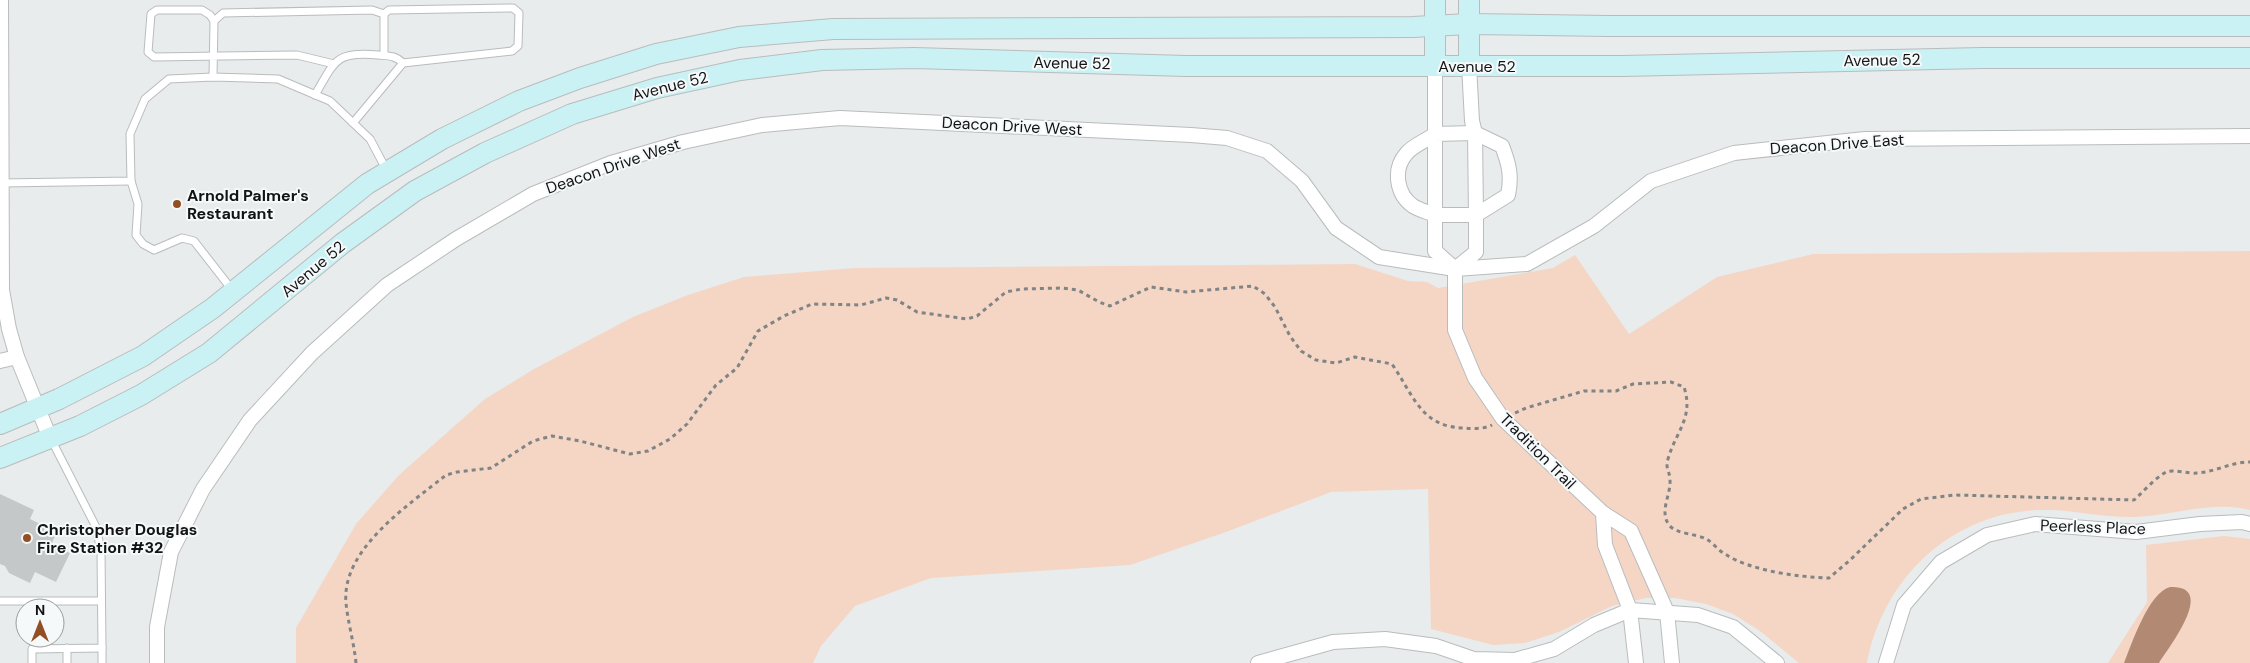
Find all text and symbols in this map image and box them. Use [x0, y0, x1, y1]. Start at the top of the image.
street label: Avenue 52 [1843, 49, 1921, 71]
street label: Avenue 52 [1033, 52, 1111, 74]
street label: Avenue 52 [1438, 56, 1516, 77]
street label: Avenue 52 [630, 66, 710, 106]
street label: Deacon Drive West [941, 112, 1083, 140]
street label: Deacon Drive East [1769, 129, 1905, 159]
street label: Deacon Drive West [543, 133, 683, 199]
place label: Arnold Palmer's Restaurant [187, 185, 309, 224]
marker: Arnold Palmer's Restaurant [171, 198, 183, 210]
street label: Avenue 52 [277, 236, 349, 302]
street label: Tradition Trail [1495, 408, 1581, 494]
street label: Peerless Place [2040, 515, 2146, 539]
place label: Christopher Douglas Fire Station #32 [37, 519, 197, 558]
marker: Christopher Douglas Fire Station #32 [21, 532, 33, 544]
north arrow [15, 598, 65, 648]
text: N [35, 601, 45, 619]

